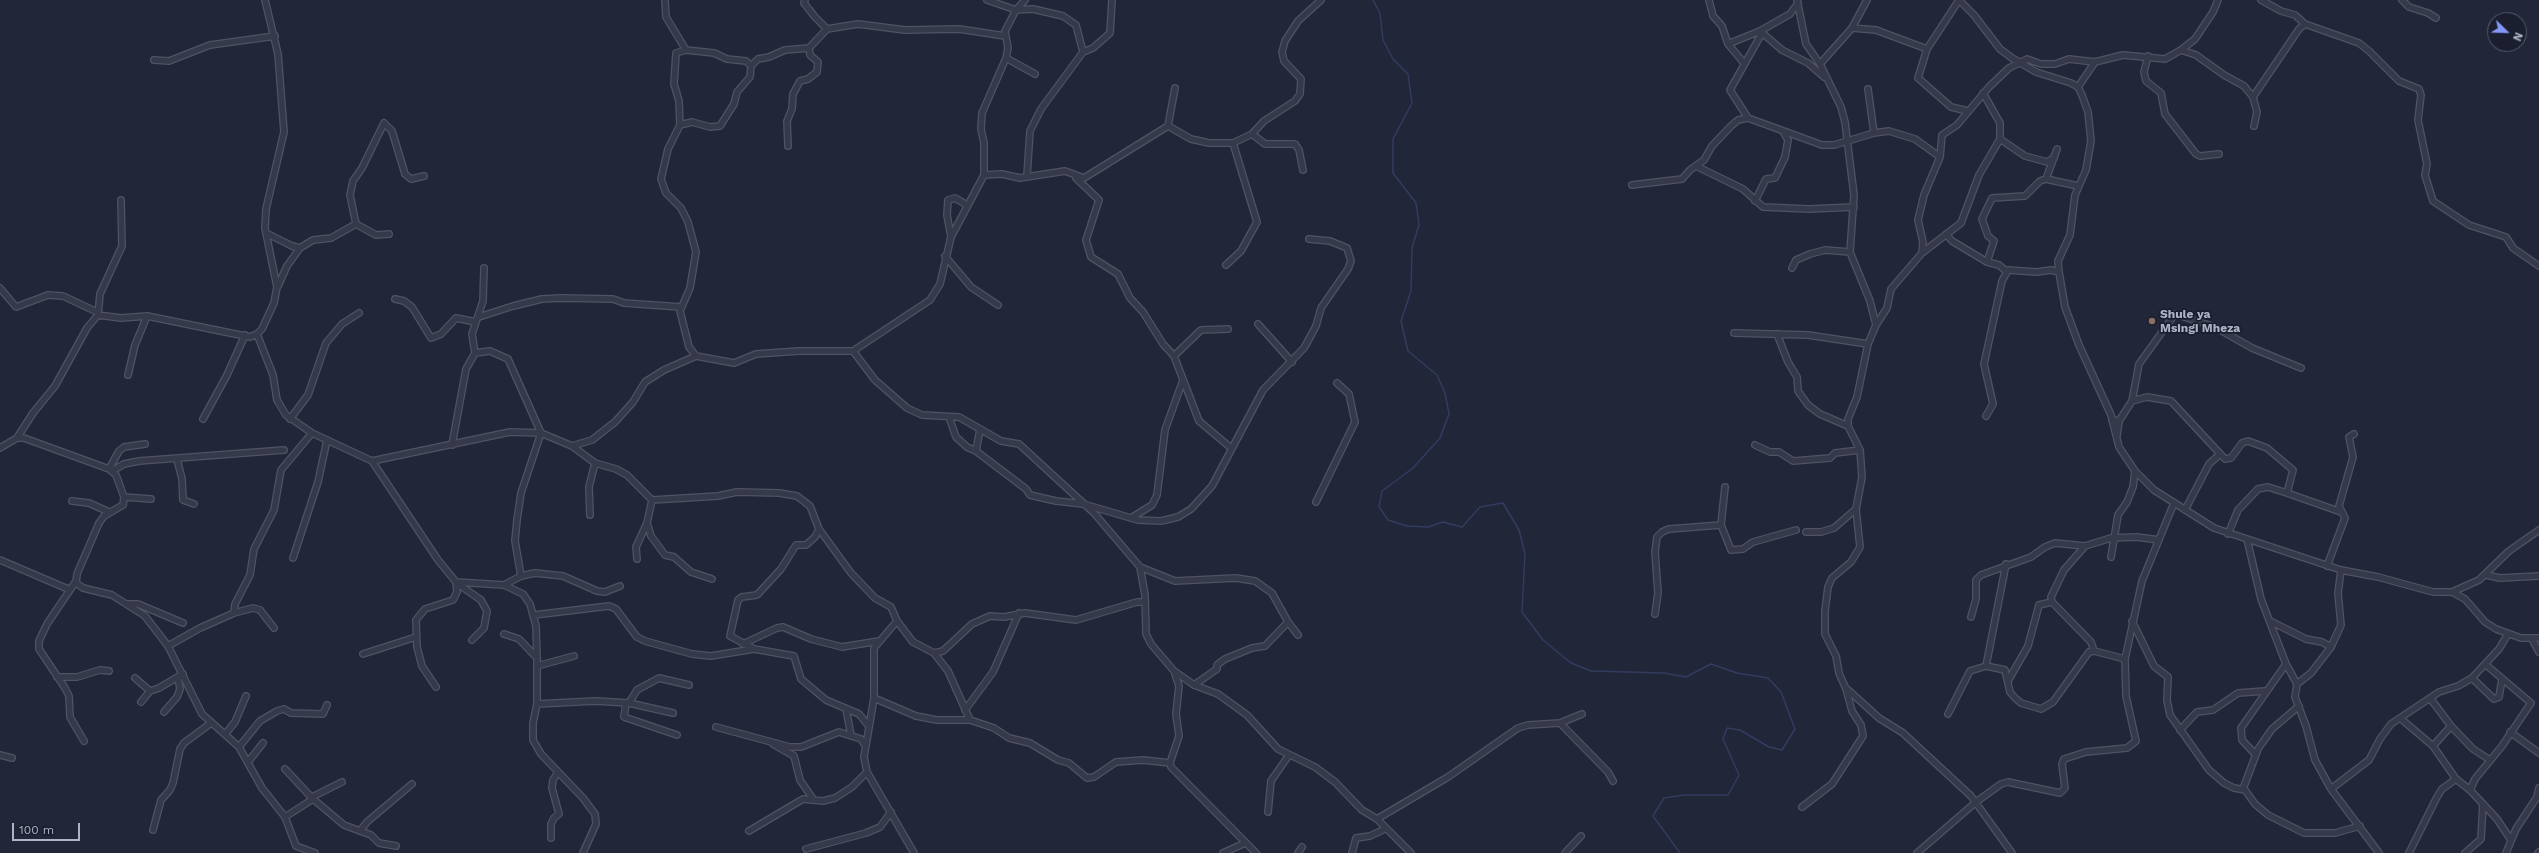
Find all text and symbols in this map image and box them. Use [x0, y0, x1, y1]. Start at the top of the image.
north arrow [2487, 12, 2527, 52]
text: N [2510, 30, 2525, 43]
place label: Shule ya Msingi Mheza [2160, 307, 2240, 335]
marker: Shule ya Msingi Mheza [2147, 316, 2157, 326]
scale bar [14, 815, 82, 841]
text: 100 m [19, 823, 54, 837]

